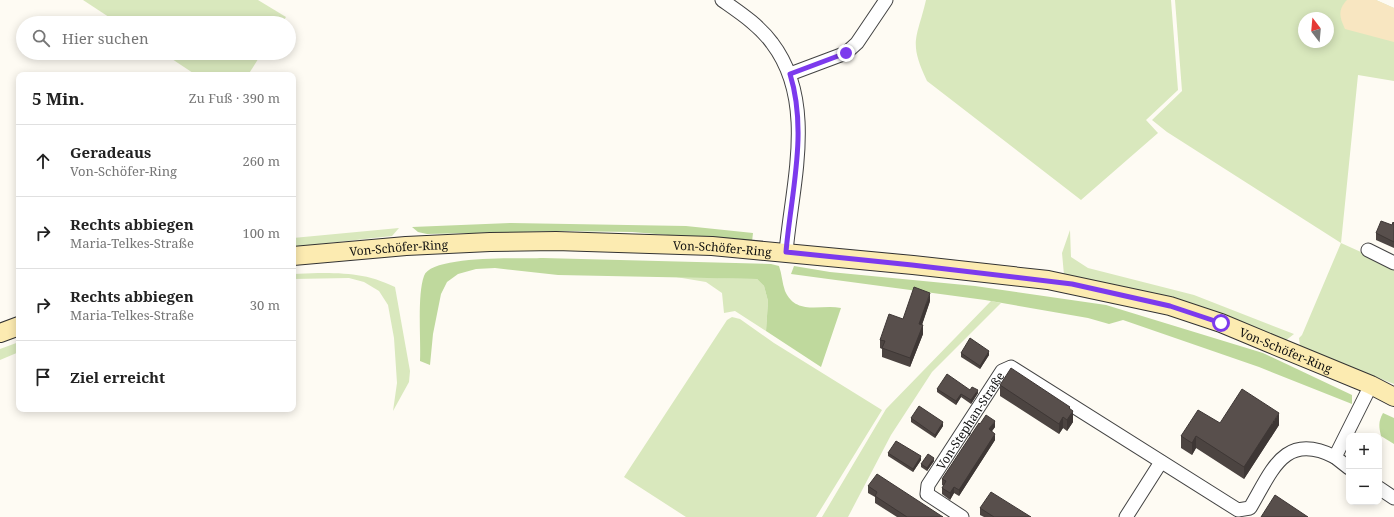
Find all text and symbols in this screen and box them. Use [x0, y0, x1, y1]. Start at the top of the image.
north arrow [1298, 12, 1334, 48]
search box [16, 16, 296, 60]
icon: search [30, 27, 52, 49]
text: Hier suchen [62, 28, 149, 48]
route end [837, 44, 855, 62]
text: 5 Min. [32, 87, 85, 110]
text: Zu Fuß · 390 m [189, 89, 280, 107]
text: Geradeaus [70, 142, 151, 162]
icon: ahead [32, 150, 54, 172]
text: 260 m [243, 152, 280, 170]
text: Von-Schöfer-Ring [70, 162, 177, 180]
text: Rechts abbiegen [70, 214, 194, 234]
icon: right [32, 222, 54, 244]
text: 100 m [243, 224, 280, 242]
text: Maria-Telkes-Straße [70, 234, 194, 252]
street label: Von-Schöfer-Ring [349, 235, 449, 259]
street label: Von-Schöfer-Ring [673, 236, 773, 260]
text: Rechts abbiegen [70, 286, 194, 306]
icon: right [32, 294, 54, 316]
text: 30 m [250, 296, 280, 314]
text: Maria-Telkes-Straße [70, 306, 194, 324]
route start [1212, 314, 1230, 332]
street label: Von-Schöfer-Ring [1237, 323, 1335, 377]
icon: arrive [32, 366, 54, 388]
text: Ziel erreicht [70, 367, 165, 387]
street label: Von-Stephan-Straße [932, 368, 1008, 473]
map controls [1346, 433, 1382, 505]
button: + [1346, 433, 1382, 469]
button: − [1346, 469, 1382, 505]

